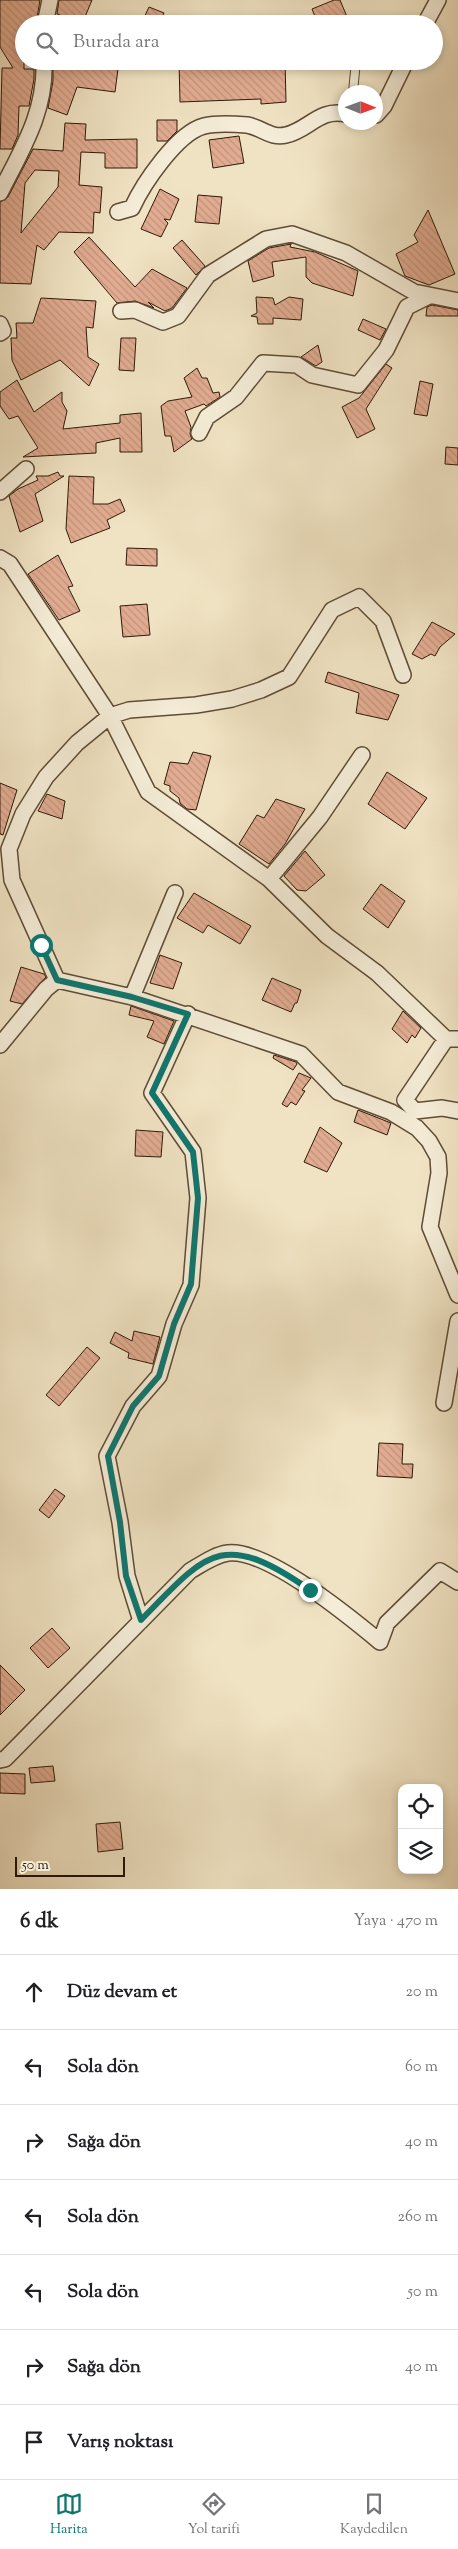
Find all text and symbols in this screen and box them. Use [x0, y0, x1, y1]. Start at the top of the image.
search box [15, 15, 443, 70]
icon: search [33, 29, 61, 57]
text: Burada ara [73, 29, 159, 56]
north arrow [338, 85, 383, 130]
route start [30, 934, 53, 957]
route end [299, 1579, 322, 1602]
map controls [398, 1784, 443, 1874]
button: locate [398, 1784, 443, 1829]
button: layers [398, 1829, 443, 1874]
scale bar [15, 1854, 125, 1877]
text: 50 m [22, 1856, 49, 1876]
text: 6 dk [20, 1907, 58, 1937]
text: Yaya · 470 m [353, 1910, 438, 1933]
icon: ahead [20, 1978, 48, 2006]
text: Düz devam et [67, 1979, 177, 2006]
text: 20 m [405, 1981, 438, 2004]
icon: left [20, 2053, 48, 2081]
text: Sola dön [67, 2054, 139, 2081]
text: 60 m [405, 2056, 438, 2079]
icon: right [20, 2128, 48, 2156]
text: Sağa dön [67, 2129, 141, 2156]
text: 40 m [405, 2131, 438, 2154]
icon: left [20, 2203, 48, 2231]
text: Sola dön [67, 2204, 139, 2231]
text: 260 m [397, 2206, 438, 2229]
icon: left [20, 2278, 48, 2306]
text: Sola dön [67, 2279, 139, 2306]
text: 50 m [407, 2281, 438, 2304]
icon: right [20, 2353, 48, 2381]
text: Sağa dön [67, 2354, 141, 2381]
text: 40 m [405, 2356, 438, 2379]
icon: arrive [20, 2428, 48, 2456]
text: Varış noktası [67, 2429, 173, 2456]
tab: Harita [50, 2490, 88, 2540]
tab: Yol tarifi [188, 2490, 240, 2540]
tab: Kaydedilen [340, 2490, 408, 2540]

